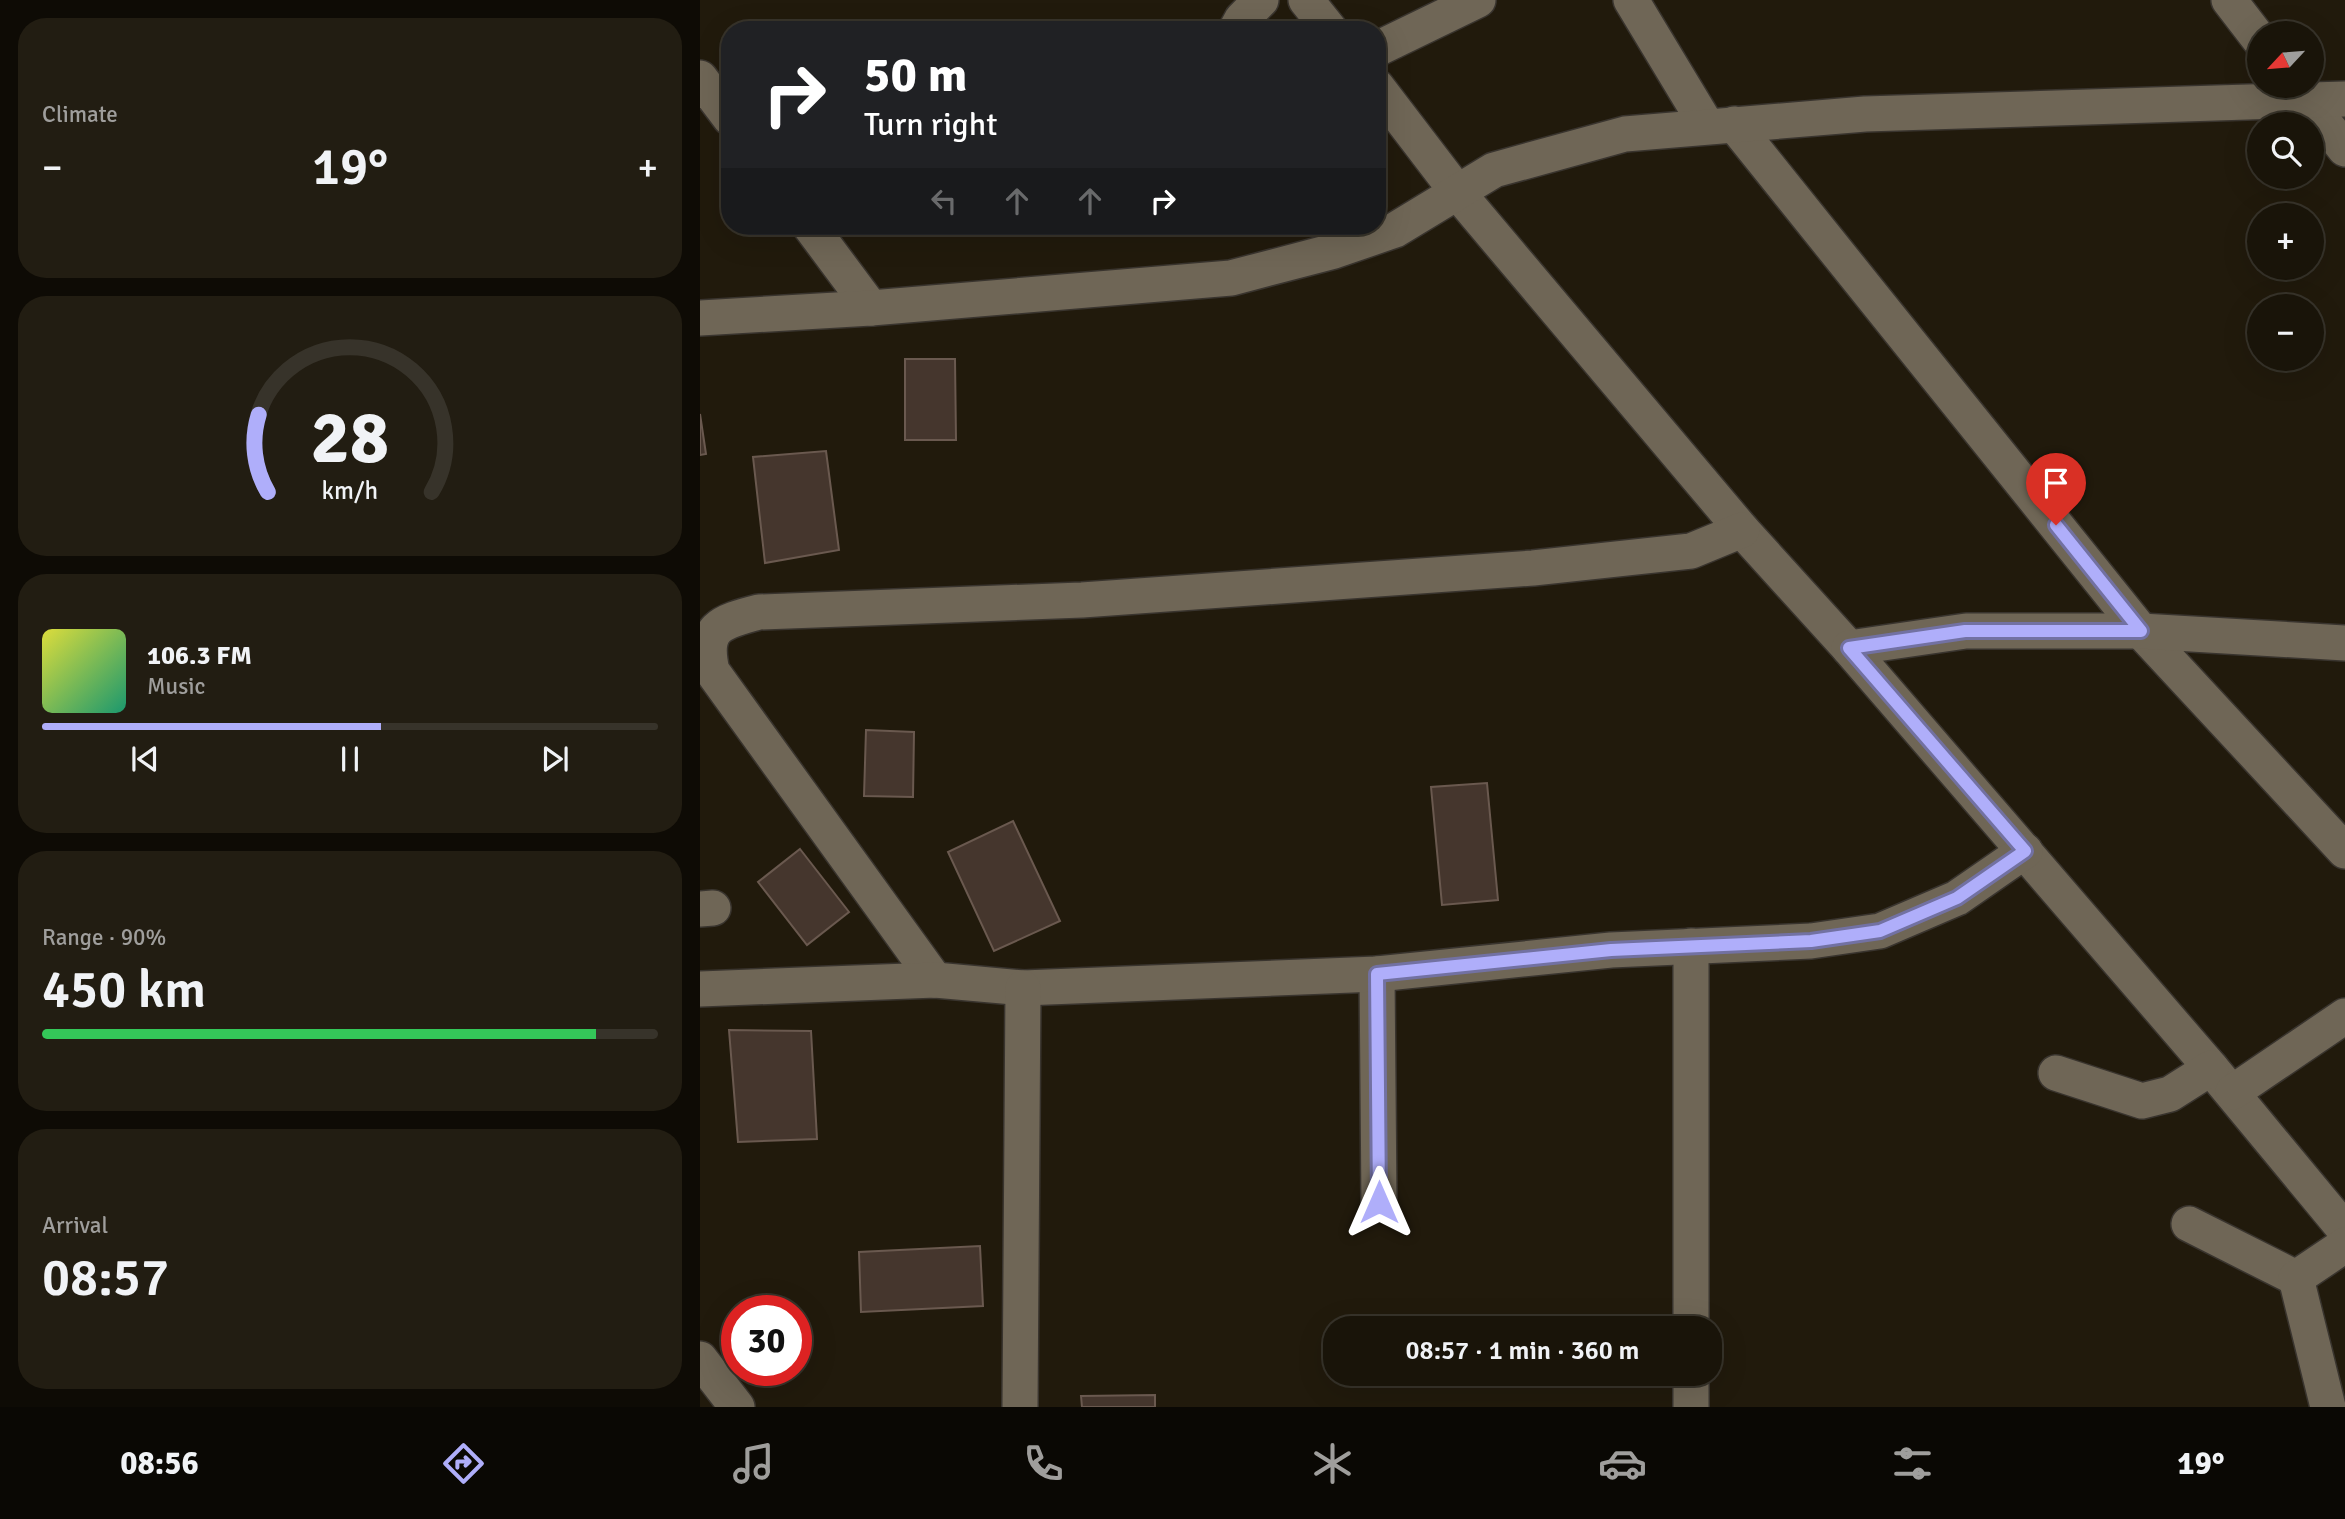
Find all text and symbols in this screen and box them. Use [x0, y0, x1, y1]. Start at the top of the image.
north arrow [2247, 21, 2324, 98]
map controls [2247, 21, 2324, 371]
text: 50 m [864, 45, 967, 105]
icon: right [749, 49, 840, 140]
text: Climate [42, 100, 118, 129]
text: Turn right [864, 105, 997, 144]
button: search [2247, 112, 2324, 189]
text: 19° [312, 135, 388, 199]
text: − [42, 144, 63, 191]
text: + [637, 144, 658, 191]
icon: left [925, 182, 963, 220]
icon: ahead [998, 182, 1036, 220]
icon: ahead [1071, 182, 1109, 220]
icon: right [1144, 182, 1182, 220]
button: + [2247, 203, 2324, 280]
button: − [2247, 294, 2324, 371]
text: 28 [311, 394, 389, 483]
pin [2026, 453, 2086, 525]
icon: arrive [2037, 464, 2075, 502]
text: km/h [322, 474, 378, 505]
text: 106.3 FM [147, 640, 252, 672]
text: Music [147, 672, 205, 701]
icon: previous [126, 740, 164, 778]
icon: pause [331, 740, 369, 778]
icon: next [536, 740, 574, 778]
text: Range · 90% [42, 923, 166, 952]
text: 450 km [42, 958, 206, 1022]
position arrow [1342, 1165, 1416, 1239]
text: Arrival [42, 1211, 108, 1240]
text: 08:57 [42, 1246, 169, 1310]
speed limit sign: 30 [721, 1295, 812, 1386]
text: 08:57 · 1 min · 360 m [1406, 1335, 1639, 1367]
icon: directions [439, 1439, 488, 1488]
icon: music [729, 1439, 778, 1488]
icon: phone [1019, 1439, 1068, 1488]
icon: climate [1308, 1439, 1357, 1488]
icon: car [1598, 1439, 1647, 1488]
icon: filters [1888, 1439, 1937, 1488]
text: 08:56 [120, 1444, 199, 1483]
text: 19° [2177, 1444, 2225, 1483]

